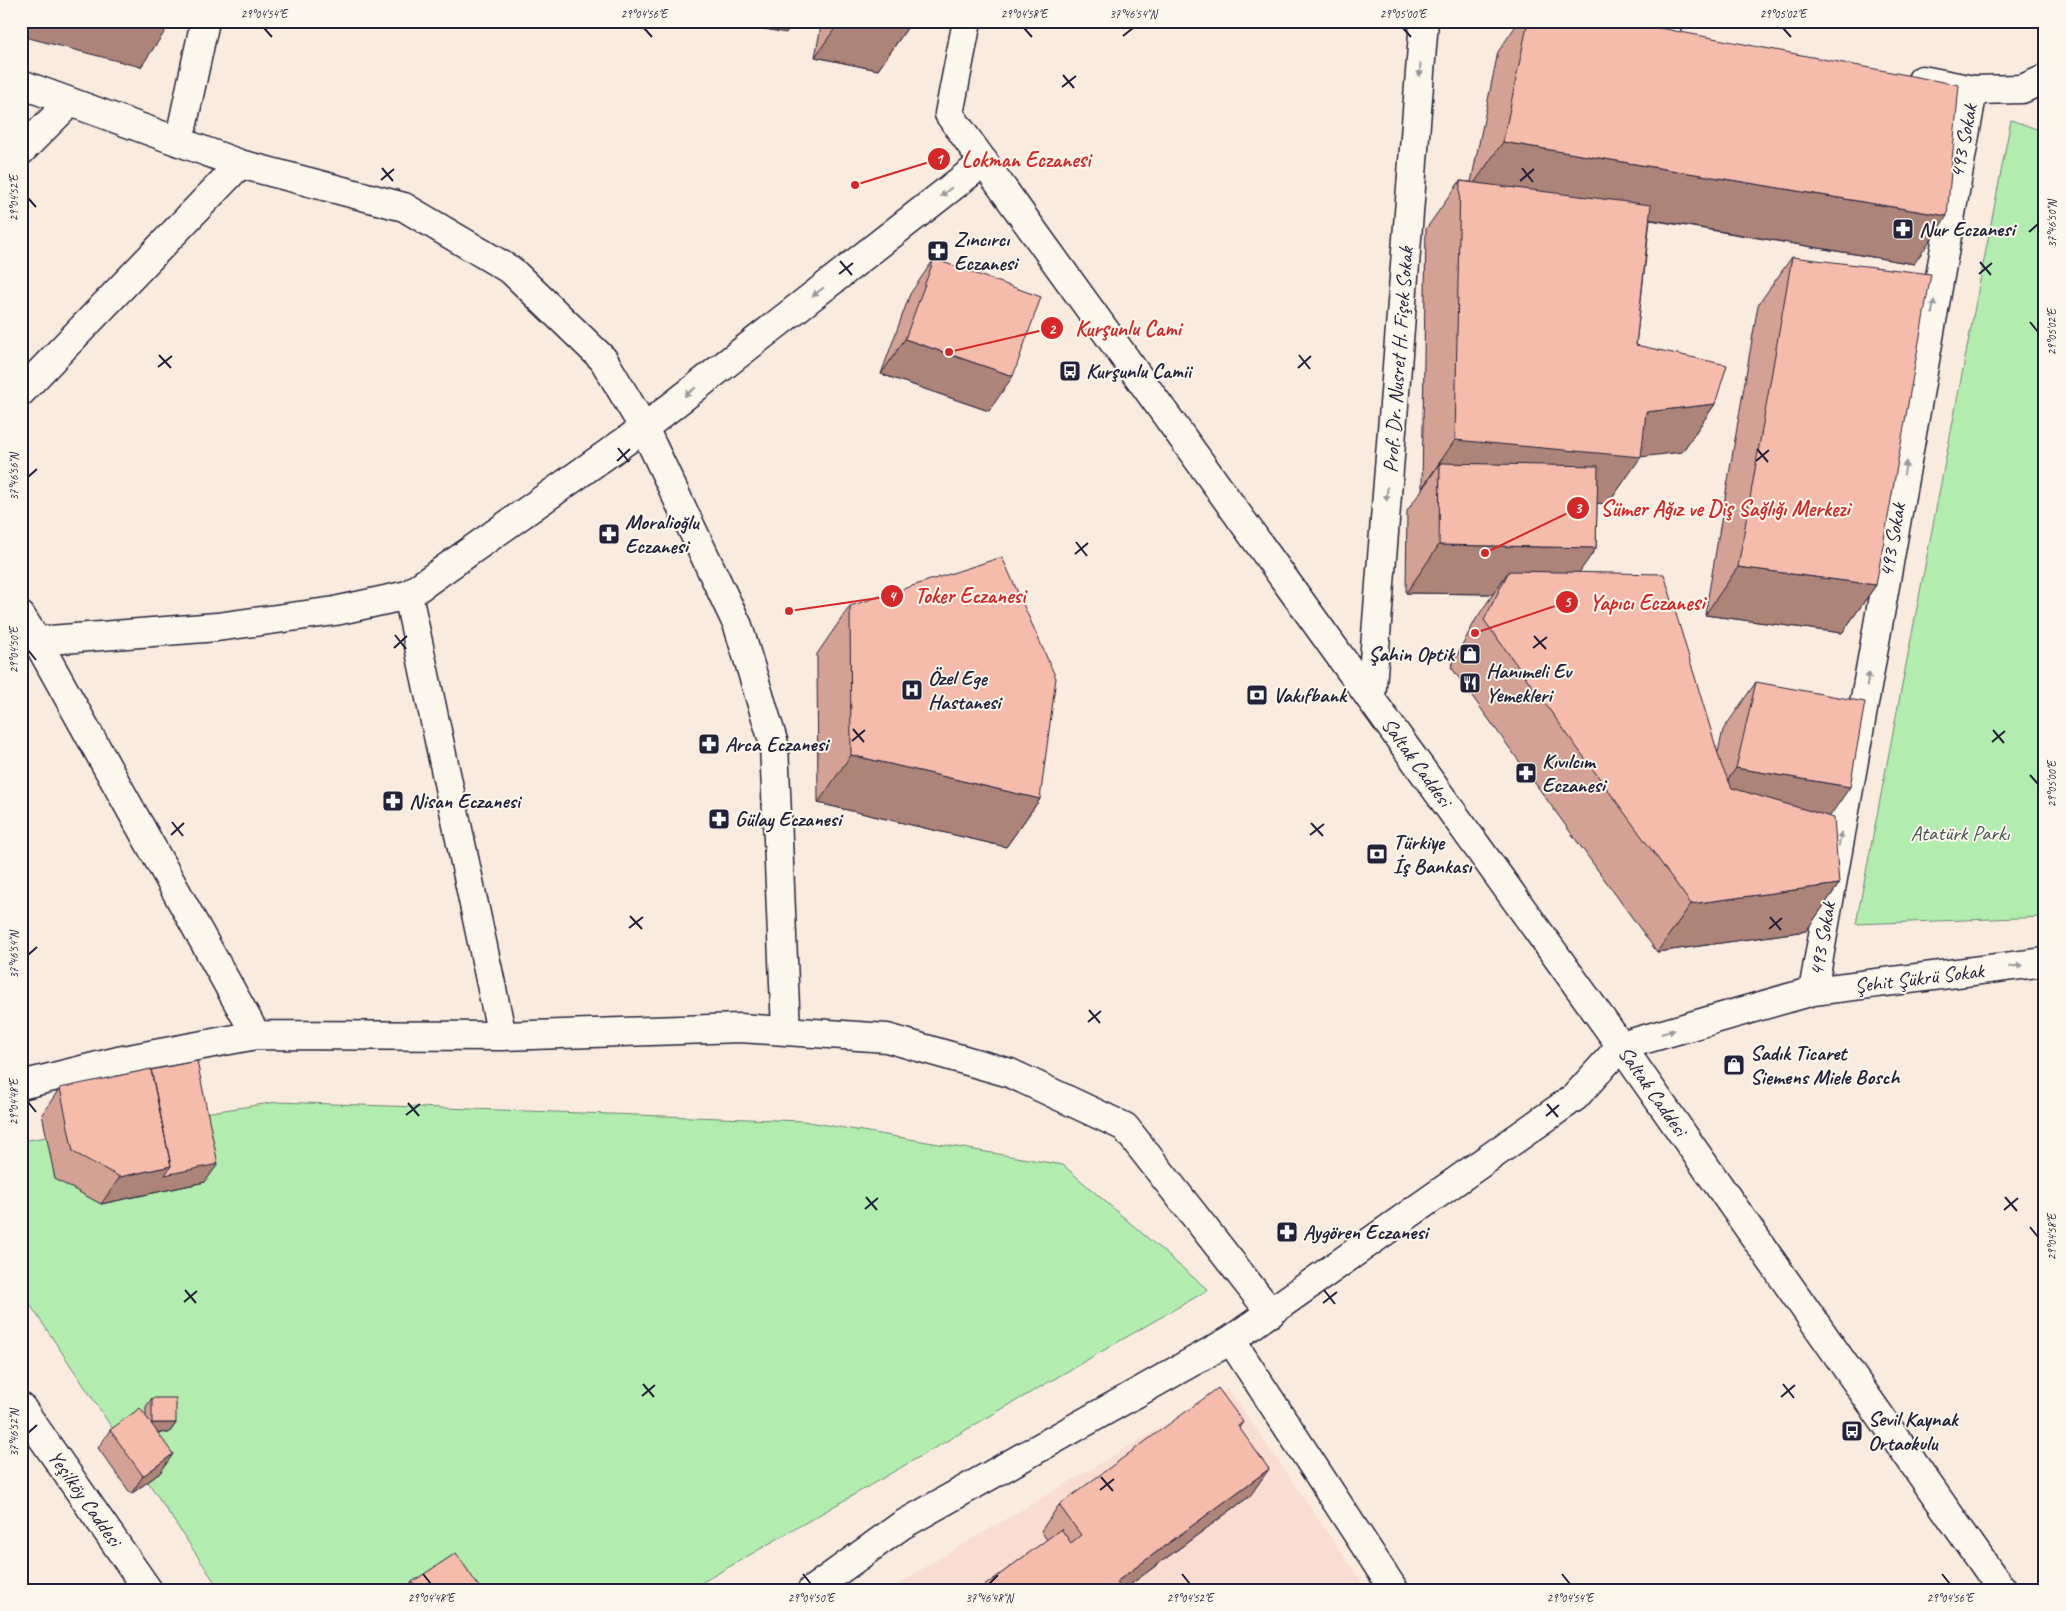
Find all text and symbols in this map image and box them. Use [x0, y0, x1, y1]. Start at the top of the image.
text: 29°04'54"E [241, 6, 289, 22]
text: 29°04'56"E [621, 6, 669, 22]
text: 29°04'58"E [1001, 6, 1049, 22]
text: 37°46'54"N [1109, 6, 1158, 22]
text: 29°05'00"E [1380, 6, 1428, 22]
text: 29°05'02"E [1760, 6, 1808, 22]
one-way arrow [1416, 62, 1424, 78]
street label: 493 Sokak [1943, 101, 1983, 180]
callout: Lokman Eczanesi [926, 140, 1101, 177]
text: Lokman Eczanesi [962, 146, 1093, 174]
text: 1 [936, 150, 945, 169]
text: 29°04'52"E [6, 173, 22, 221]
one-way arrow [940, 186, 953, 197]
text: 37°46'50"N [2044, 199, 2060, 248]
place label: Nur Eczanesi [1919, 216, 2017, 242]
pharmacy icon: Nur Eczanesi [1891, 217, 1915, 241]
place label: Zıncırcı Eczanesi [954, 226, 1020, 276]
pharmacy icon: Zıncırcı Eczanesi [926, 239, 950, 263]
street label: Prof. Dr. Nusret H. Fişek Sokak [1377, 245, 1419, 474]
one-way arrow [812, 286, 825, 297]
one-way arrow [1930, 299, 1938, 315]
text: 29°05'02"E [2044, 307, 2060, 355]
callout: Kurşunlu Cami [1040, 310, 1191, 347]
text: Kurşunlu Cami [1075, 315, 1183, 343]
text: 2 [1049, 320, 1057, 339]
place label: Kurşunlu Camii [1086, 358, 1194, 384]
bus stop icon: Kurşunlu Camii [1058, 359, 1082, 383]
one-way arrow [683, 387, 697, 397]
text: 37°46'56"N [6, 452, 22, 501]
one-way arrow [1902, 459, 1910, 475]
one-way arrow [1383, 486, 1391, 502]
callout: Sümer Ağız ve Diş Sağlığı Merkezi [1565, 490, 1860, 527]
text: Sümer Ağız ve Diş Sağlığı Merkezi [1600, 495, 1852, 523]
text: 3 [1575, 499, 1583, 518]
street label: 493 Sokak [1873, 500, 1912, 579]
place label: Moralioğlu Eczanesi [625, 509, 701, 559]
pharmacy icon: Moralioğlu Eczanesi [597, 522, 621, 546]
callout: Toker Eczanesi [880, 577, 1035, 614]
text: Toker Eczanesi [915, 582, 1028, 610]
callout: Yapıcı Eczanesi [1555, 583, 1715, 620]
text: 4 [889, 587, 898, 606]
text: Yapıcı Eczanesi [1589, 589, 1707, 617]
text: 5 [1564, 593, 1572, 612]
text: 29°04'50"E [6, 625, 22, 673]
place label: Şahin Optik [1368, 641, 1456, 667]
shop icon: Şahin Optik [1458, 642, 1482, 666]
place label: Hanımeli Ev Yemekleri [1486, 658, 1573, 708]
place label: Özel Ege Hastanesi [928, 665, 1003, 715]
restaurant icon: Hanımeli Ev Yemekleri [1458, 671, 1482, 695]
one-way arrow [1864, 671, 1872, 687]
hospital icon: Özel Ege Hastanesi [900, 678, 924, 702]
place label: Vakıfbank [1273, 682, 1348, 708]
bank icon: Vakıfbank [1245, 683, 1269, 707]
street label: Saltak Caddesi [1376, 712, 1460, 814]
place label: Arca Eczanesi [725, 731, 831, 757]
pharmacy icon: Arca Eczanesi [697, 732, 721, 756]
place label: Kıvılcım Eczanesi [1542, 748, 1608, 798]
text: 29°05'00"E [2044, 759, 2060, 807]
pharmacy icon: Kıvılcım Eczanesi [1514, 761, 1538, 785]
place label: Nisan Eczanesi [409, 788, 523, 814]
pharmacy icon: Nisan Eczanesi [381, 789, 405, 813]
place label: Gülay Eczanesi [735, 806, 844, 833]
pharmacy icon: Gülay Eczanesi [707, 807, 731, 831]
park label: Atatürk Parkı [1911, 820, 2011, 846]
place label: Türkiye İş Bankası [1393, 829, 1473, 879]
one-way arrow [1836, 831, 1844, 847]
bank icon: Türkiye İş Bankası [1365, 842, 1389, 866]
street label: 493 Sokak [1803, 899, 1842, 978]
text: 37°46'54"N [6, 930, 22, 979]
street label: Şehit Şükrü Sokak [1853, 957, 1986, 999]
one-way arrow [2008, 962, 2024, 970]
one-way arrow [1661, 1028, 1676, 1036]
place label: Sadık Ticaret Siemens Miele Bosch [1750, 1040, 1900, 1090]
street label: Saltak Caddesi [1613, 1041, 1695, 1143]
shop icon: Sadık Ticaret Siemens Miele Bosch [1722, 1053, 1746, 1077]
text: 29°04'48"E [6, 1077, 22, 1125]
text: 29°04'58"E [2044, 1212, 2060, 1260]
place label: Aygören Eczanesi [1303, 1219, 1430, 1245]
pharmacy icon: Aygören Eczanesi [1275, 1220, 1299, 1244]
place label: Sevil Kaynak Ortaokulu [1868, 1406, 1960, 1456]
text: 37°46'52"N [6, 1408, 22, 1457]
bus stop icon: Sevil Kaynak Ortaokulu [1840, 1419, 1864, 1443]
street label: Yeşilköy Caddesi [42, 1445, 129, 1554]
text: 29°04'48"E [408, 1590, 456, 1606]
text: 29°04'50"E [788, 1590, 836, 1606]
text: 37°46'48"N [965, 1590, 1014, 1606]
text: 29°04'52"E [1167, 1590, 1215, 1606]
text: 29°04'54"E [1547, 1590, 1595, 1606]
text: 29°04'56"E [1927, 1590, 1975, 1606]

